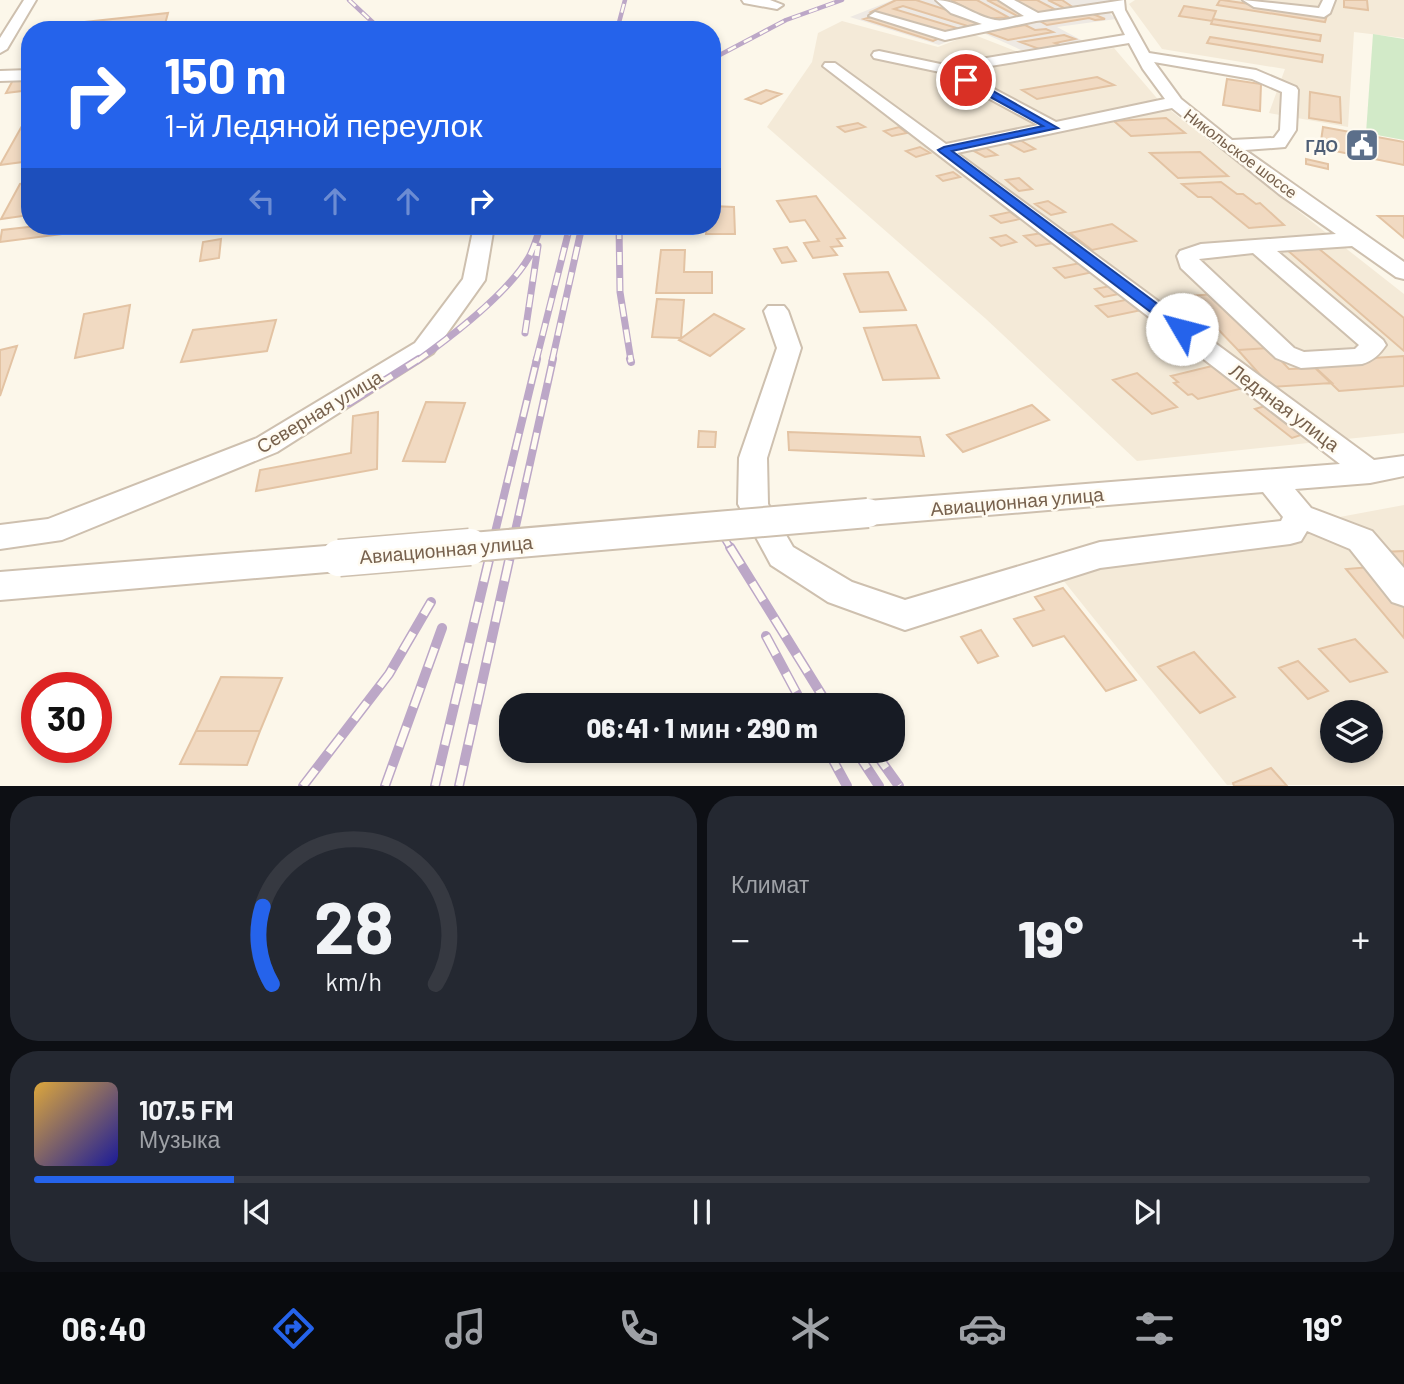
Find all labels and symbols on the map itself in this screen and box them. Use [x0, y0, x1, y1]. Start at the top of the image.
pin [936, 50, 996, 110]
street label: Никольское шоссе [1181, 104, 1301, 202]
public building icon: ГДО [1343, 126, 1381, 164]
place label: ГДО [1305, 136, 1338, 155]
position arrow [1145, 292, 1219, 366]
street label: Ледяная улица [1226, 358, 1345, 456]
street label: Северная улица [252, 364, 386, 458]
street label: Авиационная улица [929, 482, 1105, 520]
street label: Авиационная улица [358, 530, 534, 568]
speed limit sign: 30 [21, 672, 112, 763]

